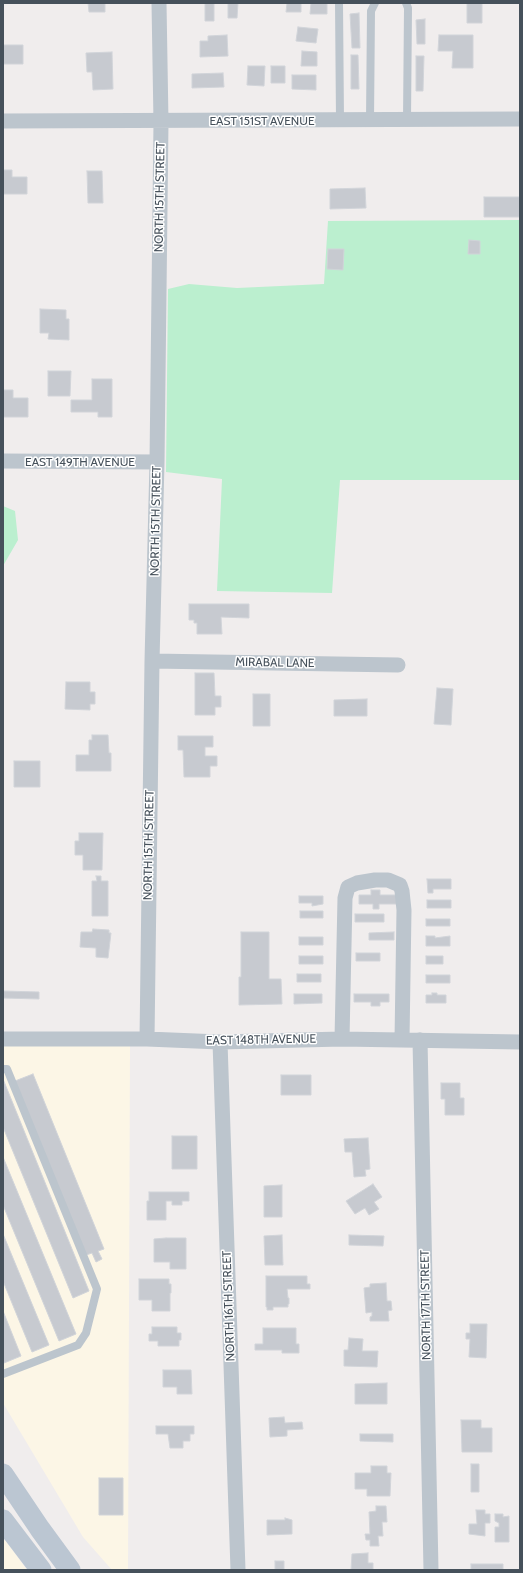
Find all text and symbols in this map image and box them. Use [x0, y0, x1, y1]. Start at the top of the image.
street label: EAST 151ST AVENUE [209, 114, 315, 128]
street label: NORTH 15TH STREET [152, 142, 168, 252]
street label: EAST 149TH AVENUE [25, 455, 135, 469]
street label: NORTH 15TH STREET [148, 466, 164, 576]
street label: MIRABAL LANE [235, 655, 315, 671]
street label: NORTH 15TH STREET [141, 790, 157, 900]
street label: EAST 148TH AVENUE [206, 1032, 316, 1048]
street label: NORTH 16TH STREET [220, 1250, 238, 1362]
street label: NORTH 17TH STREET [418, 1250, 434, 1360]

